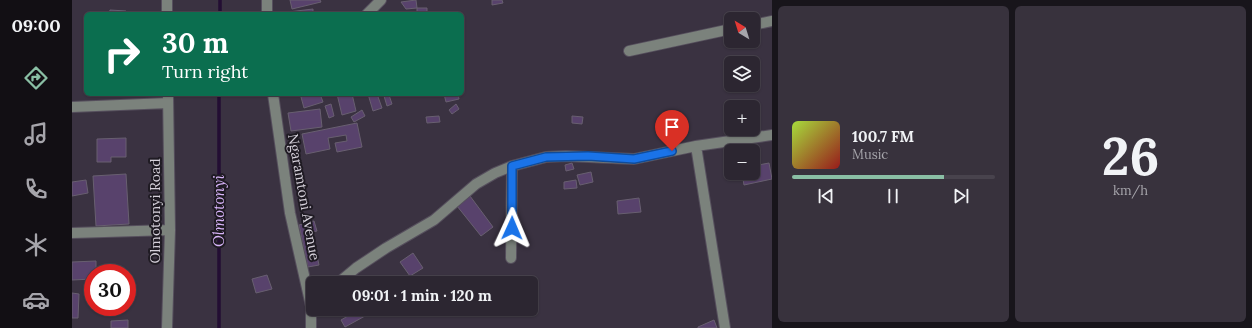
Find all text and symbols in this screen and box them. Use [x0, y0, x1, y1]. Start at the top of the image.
north arrow [724, 12, 760, 48]
map controls [724, 12, 760, 180]
text: 09:00 [11, 14, 61, 37]
text: 30 m [162, 25, 229, 61]
icon: right [96, 28, 148, 80]
button: layers [724, 56, 760, 92]
text: Turn right [162, 60, 248, 83]
icon: directions [22, 64, 50, 92]
button: + [724, 100, 760, 136]
pin [655, 110, 689, 151]
icon: arrive [661, 116, 683, 138]
icon: music [22, 120, 50, 148]
text: 26 [1102, 123, 1159, 189]
text: 100.7 FM [852, 127, 914, 146]
street label: Ngaramtoni Avenue [284, 132, 324, 262]
button: − [724, 144, 760, 180]
text: Music [852, 146, 888, 163]
street label: Olmotonyi Road [146, 158, 164, 264]
icon: phone [22, 175, 50, 203]
water label: Olmotonyi [209, 175, 228, 247]
text: km/h [1113, 182, 1148, 199]
icon: previous [815, 185, 837, 207]
icon: pause [882, 185, 904, 207]
icon: next [950, 185, 972, 207]
position arrow [491, 207, 533, 249]
icon: climate [22, 231, 50, 259]
speed limit sign: 30 [84, 264, 136, 316]
icon: car [22, 286, 50, 314]
text: 09:01 · 1 min · 120 m [352, 286, 492, 305]

